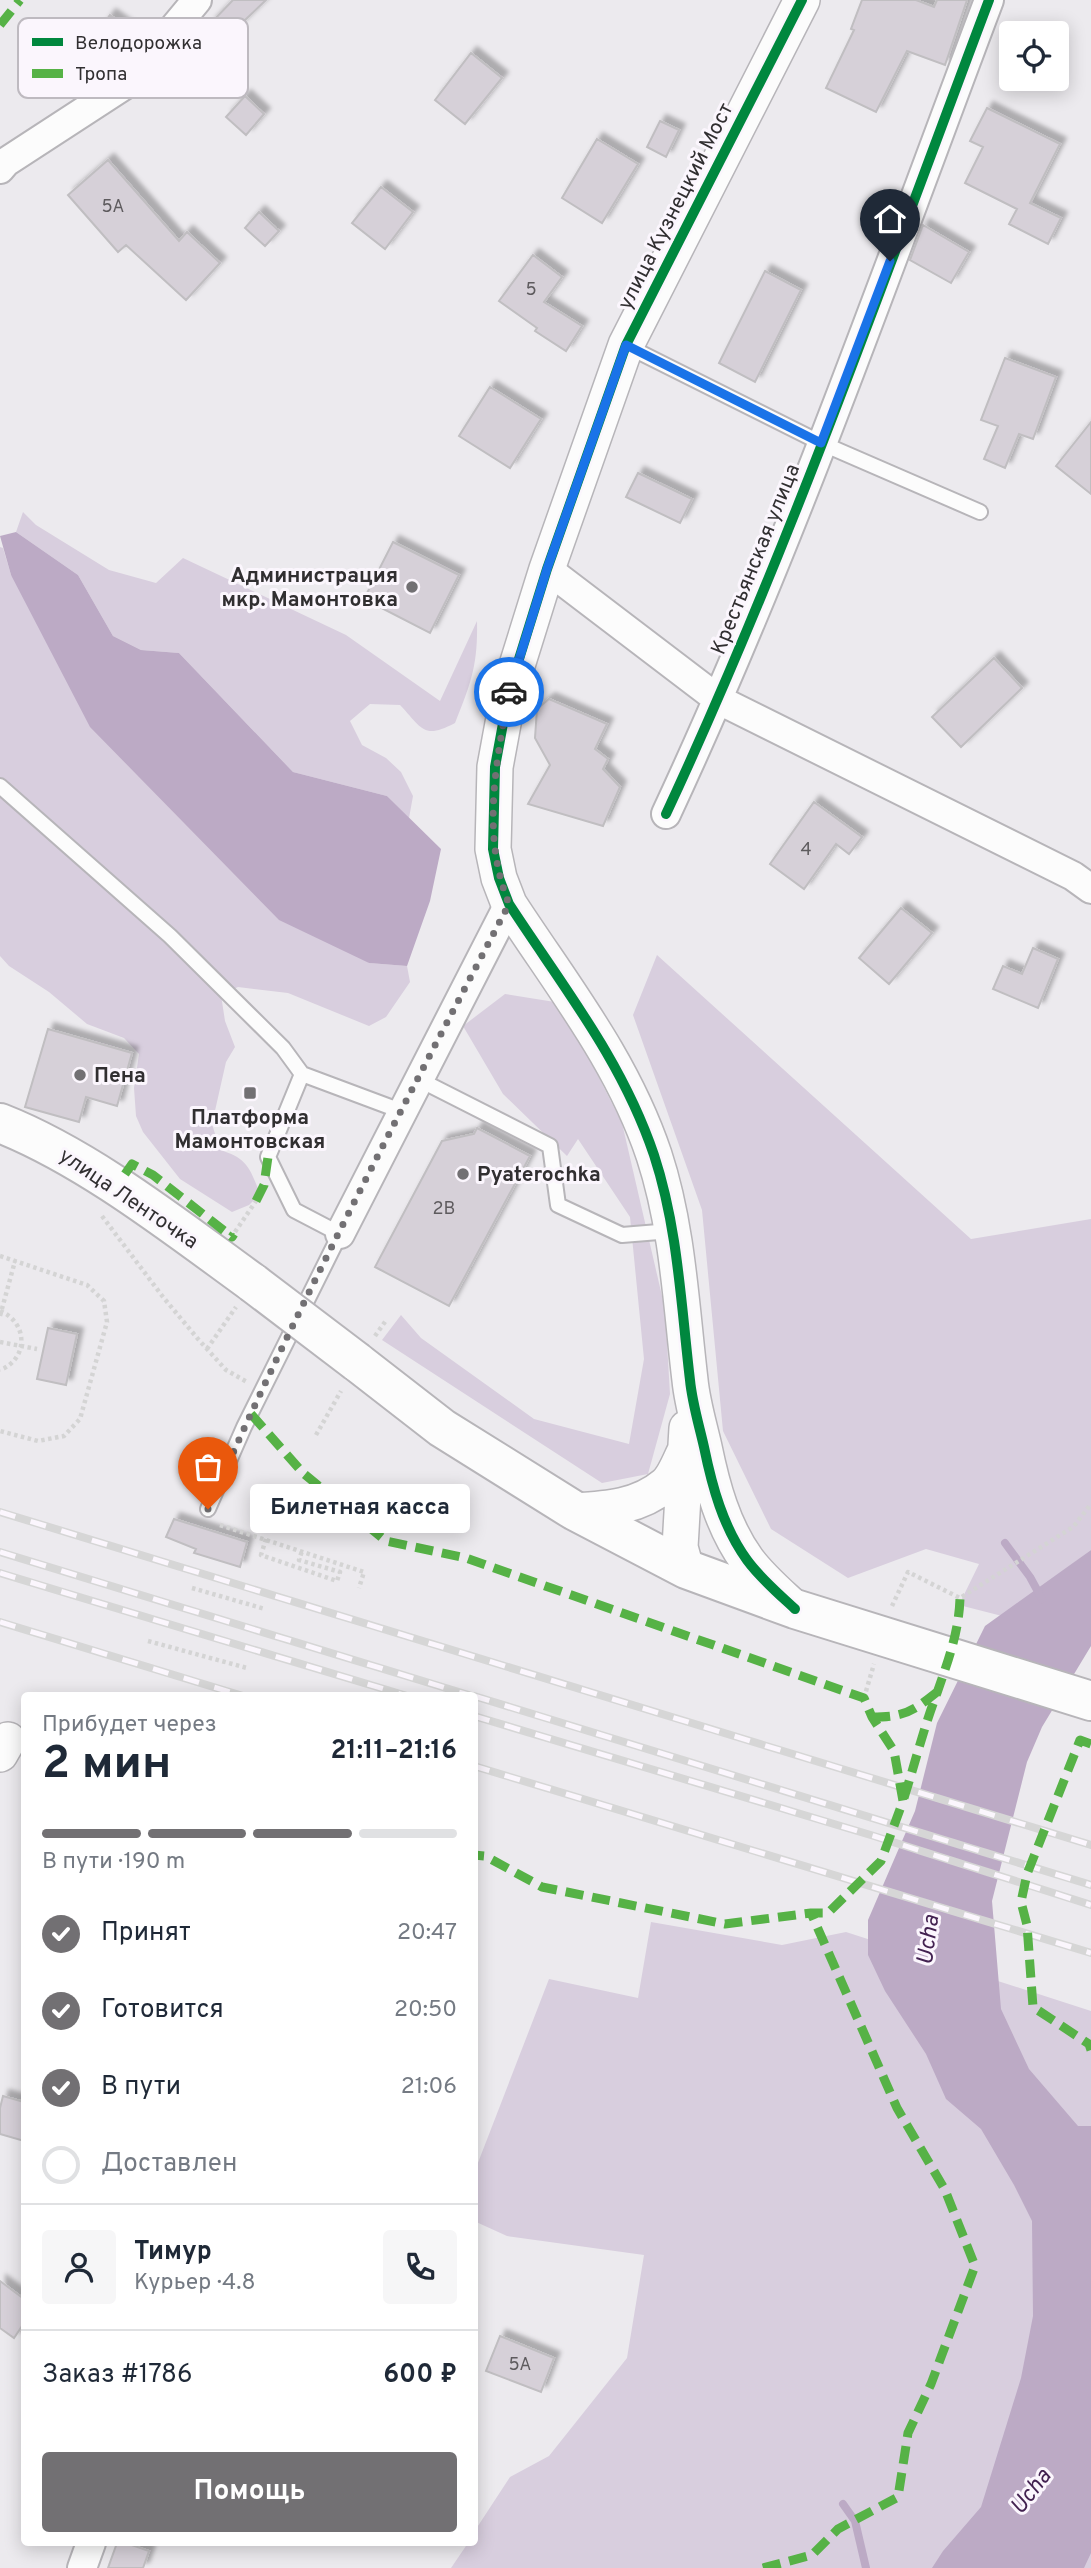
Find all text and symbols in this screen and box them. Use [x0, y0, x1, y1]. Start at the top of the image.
legend [18, 18, 248, 98]
map controls [999, 21, 1069, 91]
button: locate [999, 21, 1069, 91]
text: Велодорожка [75, 32, 202, 56]
text: Тропа [75, 63, 127, 87]
street label: улица Кузнецкий Мост [612, 99, 740, 315]
pin [860, 189, 920, 261]
house number: 5А [101, 196, 125, 219]
icon: home [871, 200, 909, 238]
house number: 5 [525, 279, 537, 302]
street label: Крестьянская улица [706, 460, 807, 659]
place label: Администрация мкр. Мамонтовка [221, 563, 398, 614]
marker: Администрация мкр. Мамонтовка [404, 579, 420, 595]
courier [474, 657, 544, 727]
icon: car [490, 673, 528, 711]
house number: 4 [800, 839, 812, 862]
place label: Пена [94, 1063, 146, 1090]
marker: Пена [72, 1067, 88, 1083]
marker: Платформа Мамонтовская [242, 1085, 258, 1101]
place label: Платформа Мамонтовская [175, 1105, 325, 1156]
street label: улица Ленточка [53, 1143, 203, 1256]
place label: Pyaterochka [477, 1162, 601, 1189]
marker: Pyaterochka [455, 1166, 471, 1182]
house number: 2В [433, 1198, 455, 1221]
pin [178, 1437, 238, 1509]
icon: bag [189, 1448, 227, 1486]
callout: Билетная касса [250, 1484, 471, 1534]
text: Билетная касса [270, 1494, 450, 1523]
text: Прибудет через [42, 1711, 217, 1740]
text: 21:11–21:16 [330, 1735, 457, 1768]
text: 2 мин [42, 1736, 171, 1795]
text: В пути · 190 m [42, 1848, 185, 1877]
water label: Ucha [912, 1913, 947, 1967]
icon: check [42, 1915, 80, 1953]
text: Принят [101, 1917, 191, 1950]
text: 20:47 [397, 1919, 457, 1948]
icon: check [42, 1992, 80, 2030]
text: Готовится [101, 1994, 224, 2027]
text: 20:50 [394, 1996, 457, 2025]
icon: check [42, 2069, 80, 2107]
text: В пути [101, 2071, 181, 2104]
text: 21:06 [401, 2073, 457, 2102]
text: Доставлен [101, 2148, 237, 2181]
button: person [42, 2230, 116, 2304]
button: phone [383, 2230, 457, 2304]
text: Тимур [134, 2236, 212, 2269]
text: Курьер · 4.8 [134, 2269, 256, 2298]
house number: 5А [508, 2354, 532, 2377]
text: Заказ #1786 [42, 2359, 192, 2392]
text: 600 ₽ [383, 2359, 457, 2392]
button: Помощь [42, 2452, 457, 2532]
water label: Ucha [1005, 2464, 1059, 2521]

